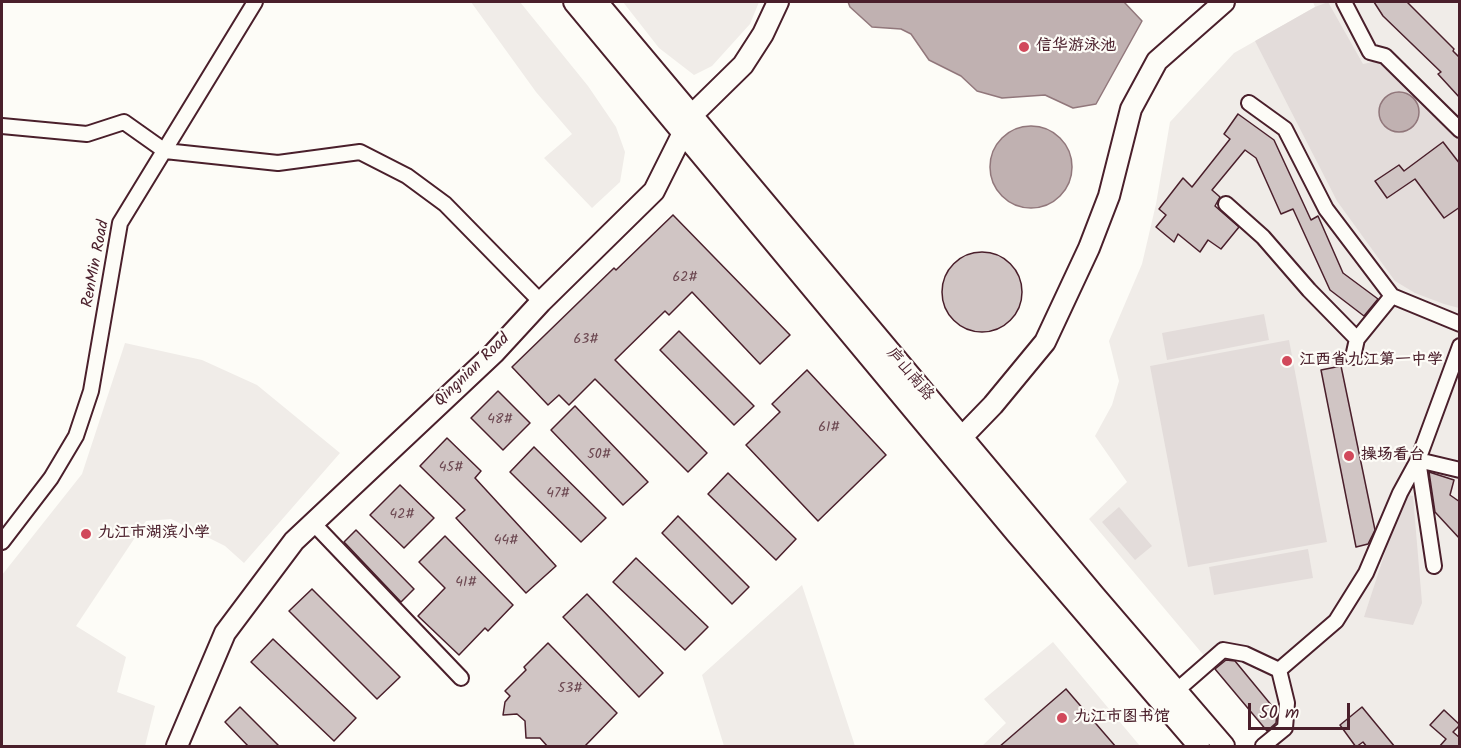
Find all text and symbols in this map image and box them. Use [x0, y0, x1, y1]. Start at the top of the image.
place label: 信华游泳池 [1036, 37, 1116, 57]
marker: 信华游泳池 [1017, 40, 1031, 54]
street label: RenMin Road [79, 219, 115, 309]
house number: 62# [672, 271, 698, 287]
street label: Qingnian Road [431, 330, 515, 412]
house number: 63# [574, 333, 598, 349]
street label: 庐山南路 [881, 344, 937, 406]
place label: 江西省九江第一中学 [1299, 351, 1443, 371]
marker: 江西省九江第一中学 [1280, 354, 1294, 368]
house number: 48# [487, 413, 513, 429]
house number: 61# [818, 421, 840, 437]
place label: 操场看台 [1361, 446, 1425, 466]
house number: 50# [587, 448, 611, 464]
marker: 操场看台 [1342, 449, 1356, 463]
house number: 45# [439, 461, 463, 477]
house number: 47# [546, 487, 570, 503]
house number: 42# [389, 508, 415, 524]
place label: 九江市湖滨小学 [98, 524, 210, 544]
marker: 九江市湖滨小学 [79, 527, 93, 541]
house number: 44# [494, 534, 518, 550]
house number: 41# [455, 576, 477, 592]
house number: 53# [558, 682, 582, 698]
scale bar [1251, 691, 1353, 729]
text: 50 m [1259, 699, 1299, 728]
place label: 九江市图书馆 [1074, 708, 1170, 728]
marker: 九江市图书馆 [1055, 711, 1069, 725]

